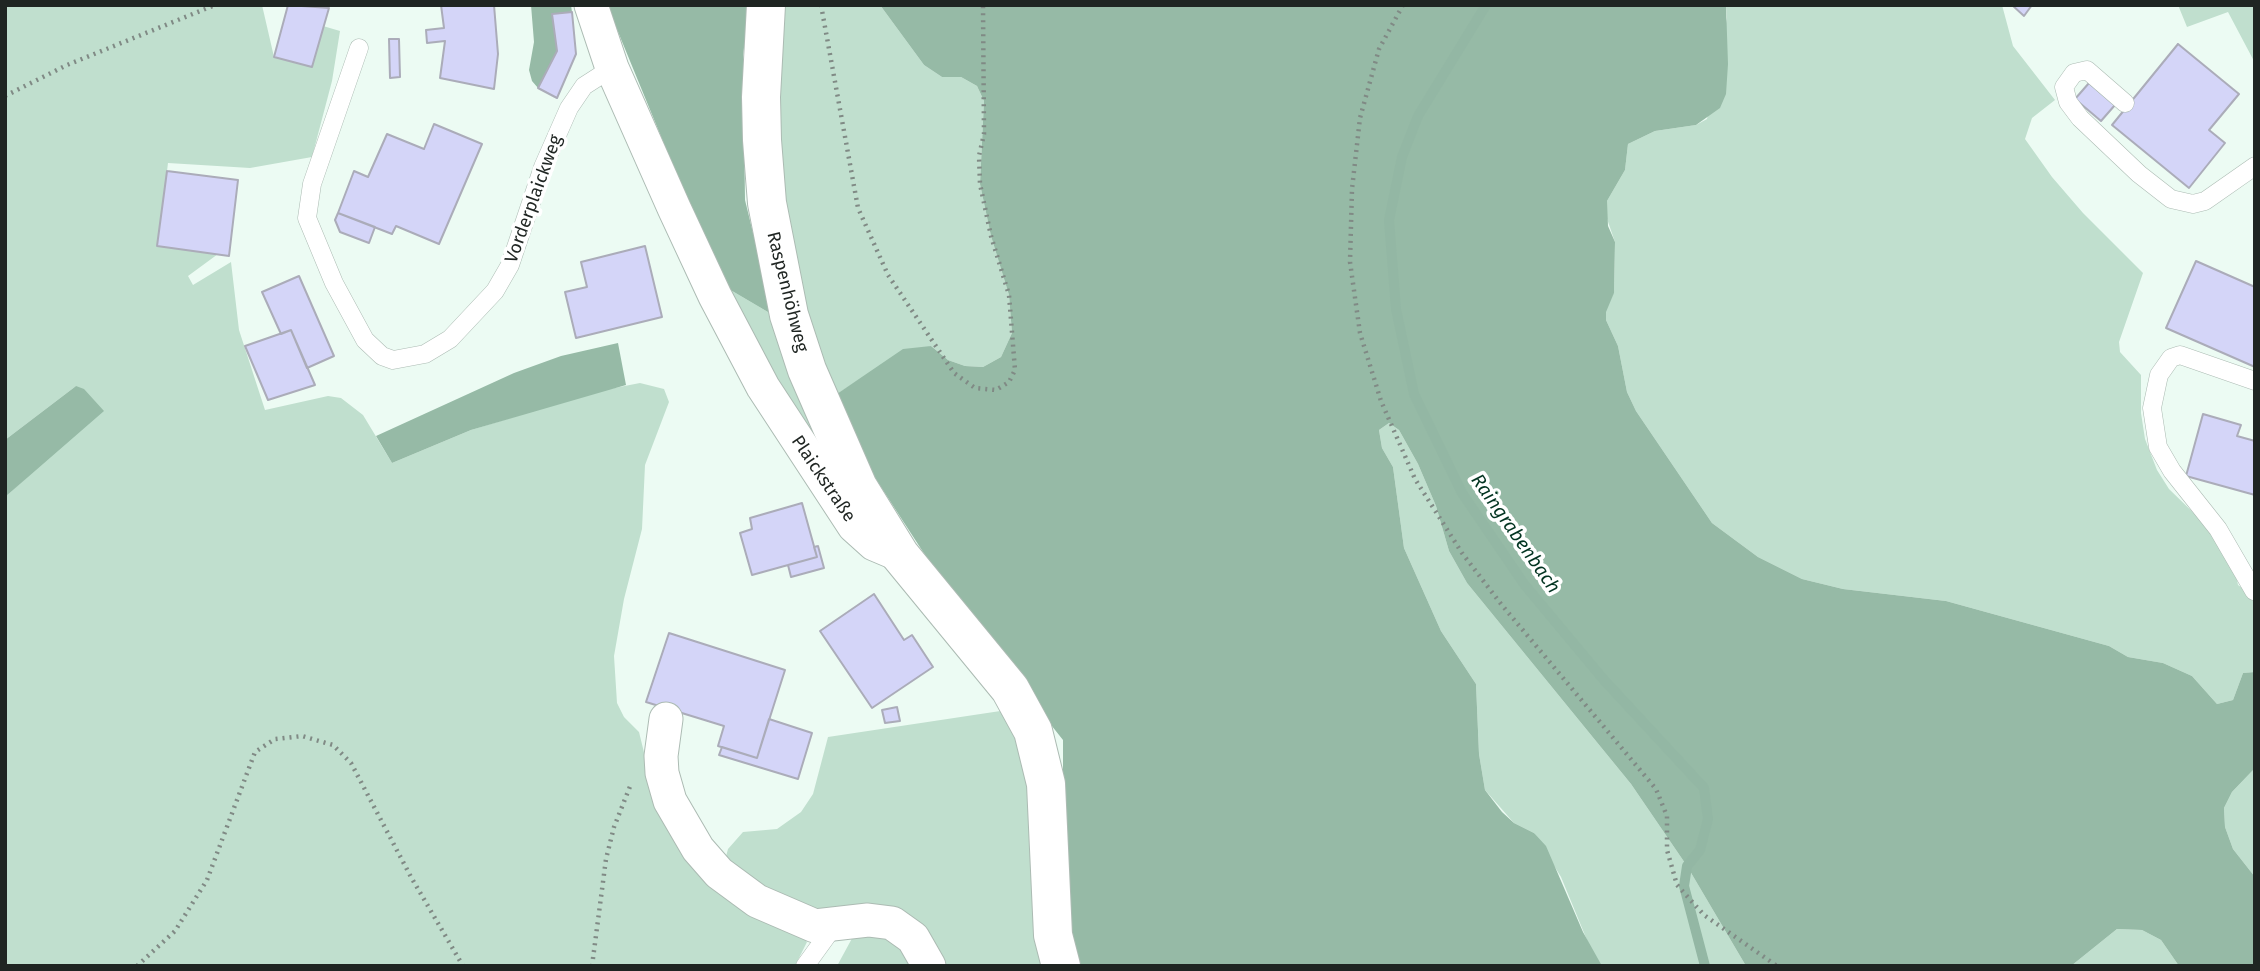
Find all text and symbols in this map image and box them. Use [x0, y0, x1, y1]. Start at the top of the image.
street label: Vorderplaickweg [501, 132, 567, 266]
street label: Raspenhöhweg [762, 229, 812, 355]
street label: Plaickstraße [786, 432, 860, 526]
water label: Raingrabenbach [1465, 470, 1565, 598]

